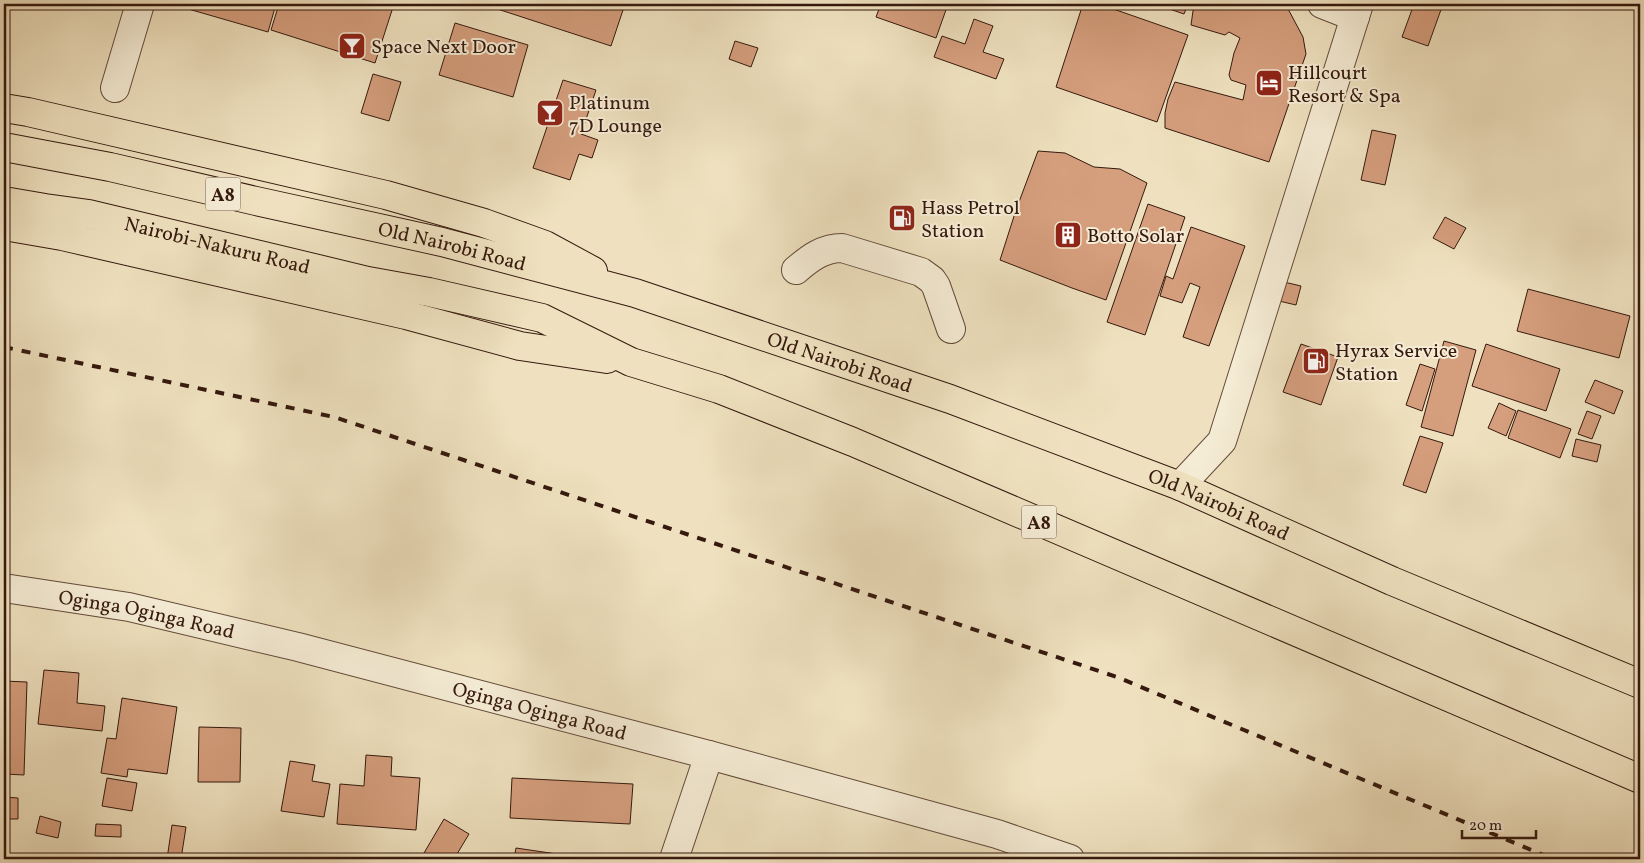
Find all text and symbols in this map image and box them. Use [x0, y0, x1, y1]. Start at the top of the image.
bar icon: Space Next Door [337, 31, 367, 61]
place label: Space Next Door [371, 34, 516, 62]
place label: Hillcourt Resort & Spa [1288, 60, 1401, 111]
hotel icon: Hillcourt Resort & Spa [1254, 68, 1284, 98]
place label: Platinum 7D Lounge [569, 90, 662, 141]
bar icon: Platinum 7D Lounge [535, 98, 565, 128]
road number: A8 [206, 178, 240, 210]
place label: Hass Petrol Station [921, 195, 1020, 246]
fuel station icon: Hass Petrol Station [887, 203, 917, 233]
street label: Nairobi-Nakuru Road [121, 211, 313, 283]
street label: Old Nairobi Road [375, 216, 529, 280]
building icon: Botto Solar [1053, 220, 1083, 250]
place label: Botto Solar [1087, 223, 1184, 251]
street label: Old Nairobi Road [763, 326, 916, 401]
place label: Hyrax Service Station [1335, 338, 1457, 389]
fuel station icon: Hyrax Service Station [1301, 346, 1331, 376]
street label: Old Nairobi Road [1143, 463, 1293, 549]
road number: A8 [1022, 506, 1056, 538]
street label: Oginga Oginga Road [56, 584, 237, 647]
street label: Oginga Oginga Road [449, 676, 629, 749]
scale bar [1462, 808, 1535, 840]
text: 20 m [1469, 816, 1502, 837]

